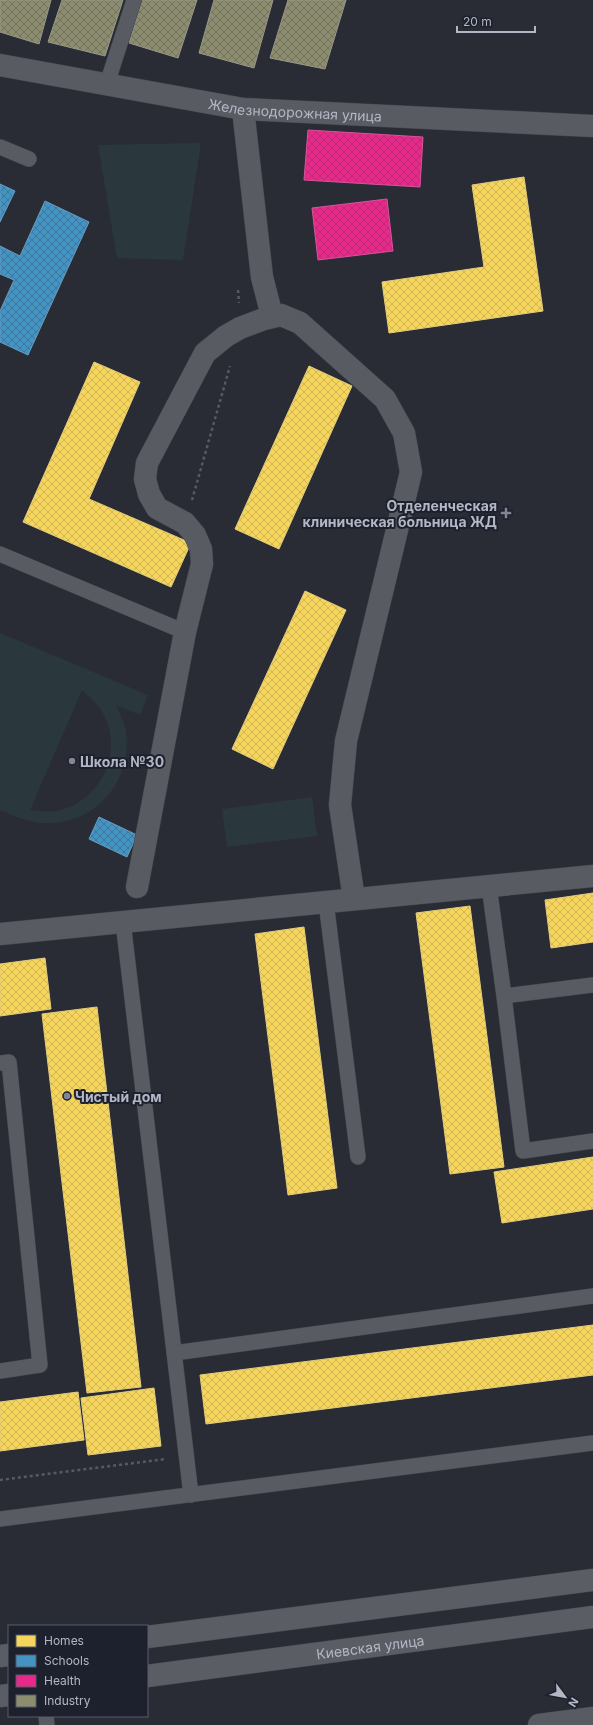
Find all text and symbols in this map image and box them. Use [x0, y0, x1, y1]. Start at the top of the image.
scale bar [457, 8, 535, 34]
text: 20 m [463, 14, 492, 29]
street label: Железнодорожная улица [207, 94, 382, 124]
place label: Отделенческая клиническая больница ЖД [303, 497, 497, 530]
marker: Отделенческая клиническая больница ЖД [500, 507, 512, 519]
place label: Школа №30 [80, 753, 164, 770]
marker: Школа №30 [67, 756, 77, 766]
place label: Чистый дом [75, 1088, 162, 1105]
marker: Чистый дом [62, 1091, 72, 1101]
legend [8, 1625, 148, 1717]
street label: Киевская улица [315, 1631, 425, 1662]
text: Homes [44, 1633, 84, 1648]
text: Schools [44, 1653, 89, 1668]
text: Health [44, 1673, 81, 1688]
north arrow [545, 1677, 585, 1717]
text: Industry [44, 1693, 91, 1708]
text: N [565, 1695, 582, 1710]

